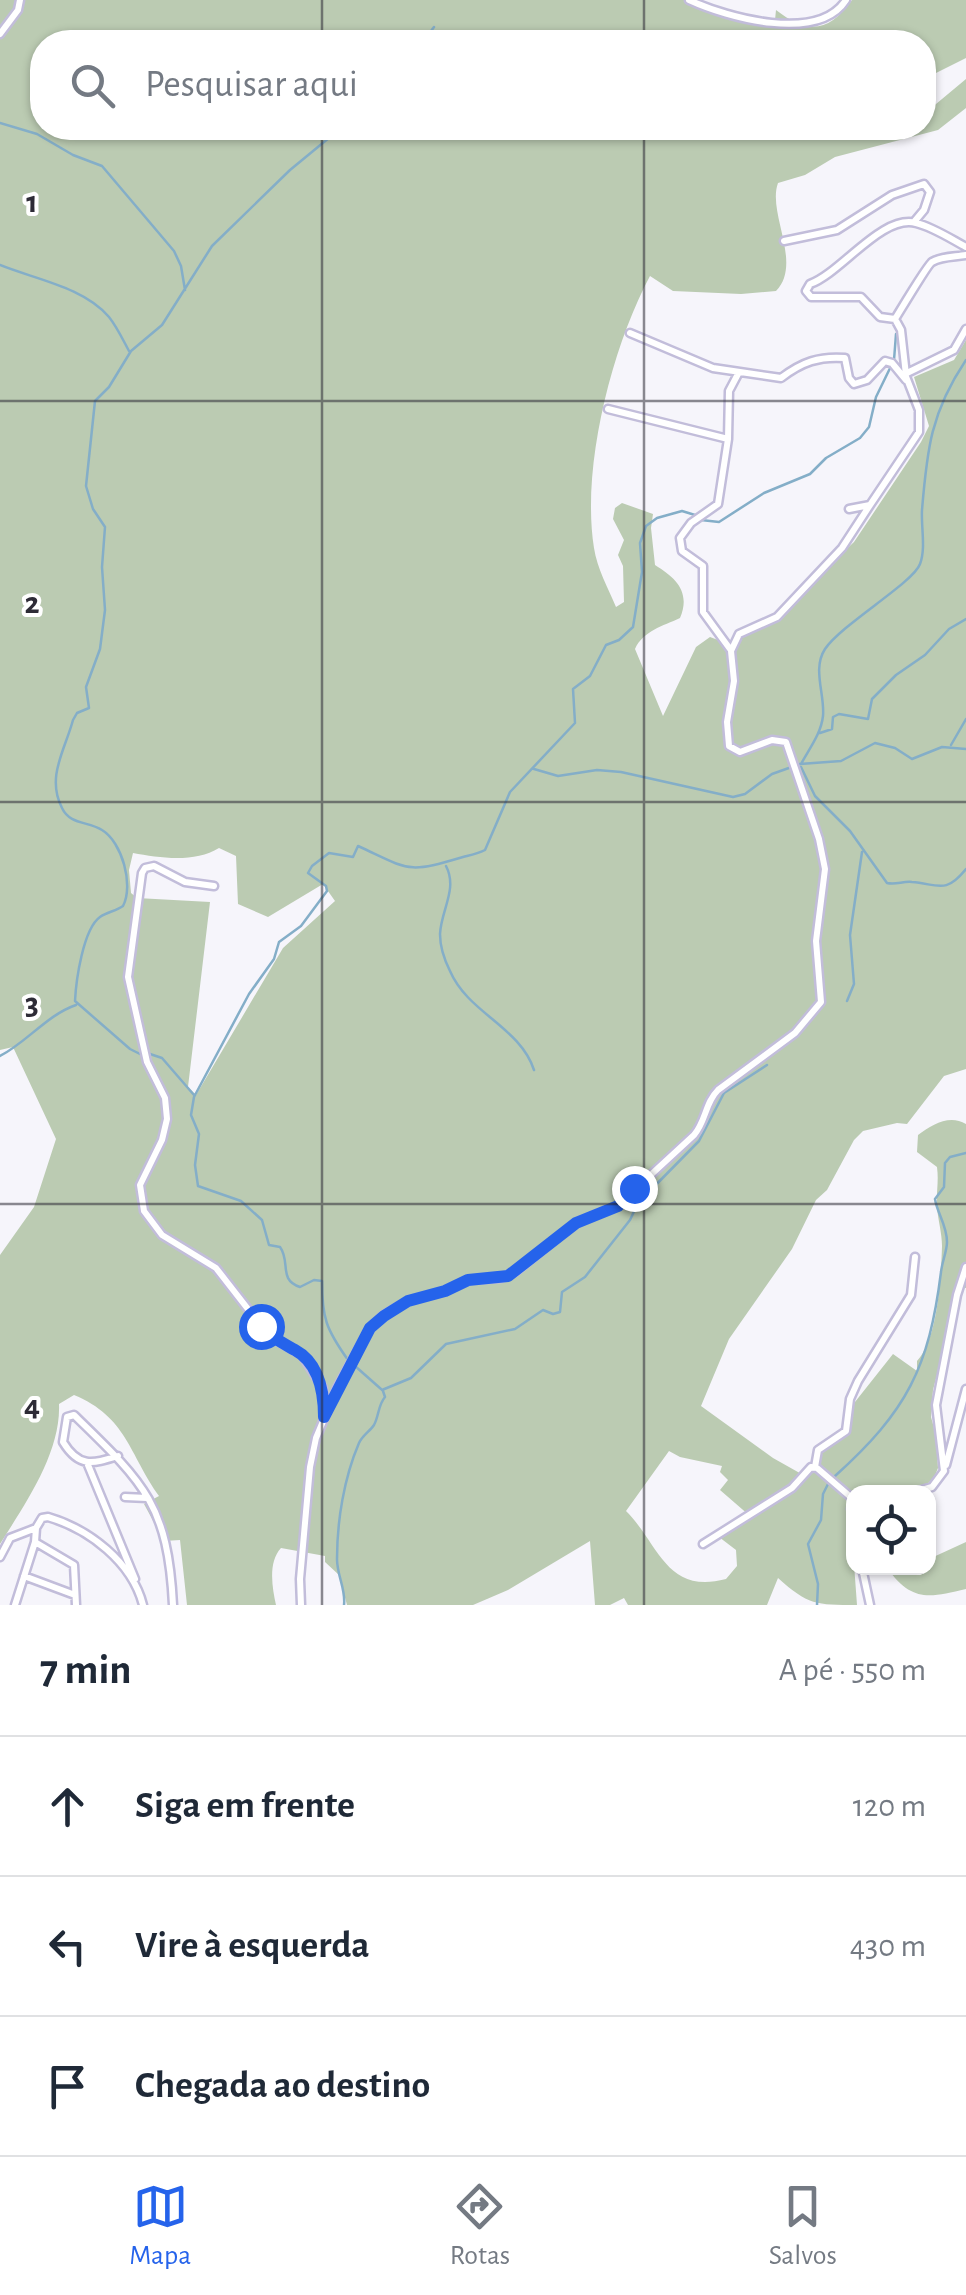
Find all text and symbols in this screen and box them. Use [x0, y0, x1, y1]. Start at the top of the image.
search box [30, 30, 936, 140]
icon: search [65, 58, 120, 113]
text: Pesquisar aqui [145, 66, 358, 104]
text: 1 [26, 186, 38, 218]
text: 2 [24, 587, 40, 619]
text: 3 [25, 988, 39, 1020]
route end [612, 1166, 658, 1212]
route start [239, 1304, 285, 1350]
text: 4 [24, 1390, 40, 1422]
map controls [846, 1485, 936, 1575]
button: locate [846, 1485, 936, 1575]
text: 7 min [40, 1649, 132, 1691]
text: A pé · 550 m [779, 1654, 926, 1686]
icon: ahead [40, 1779, 95, 1834]
text: Siga em frente [135, 1787, 355, 1825]
text: 120 m [853, 1790, 926, 1822]
icon: left [40, 1919, 95, 1974]
text: Vire à esquerda [135, 1927, 370, 1965]
text: 430 m [850, 1930, 926, 1962]
icon: arrive [40, 2059, 95, 2114]
text: Chegada ao destino [135, 2067, 430, 2105]
tab: Mapa [129, 2179, 191, 2273]
tab: Rotas [450, 2179, 510, 2273]
tab: Salvos [769, 2179, 837, 2273]

